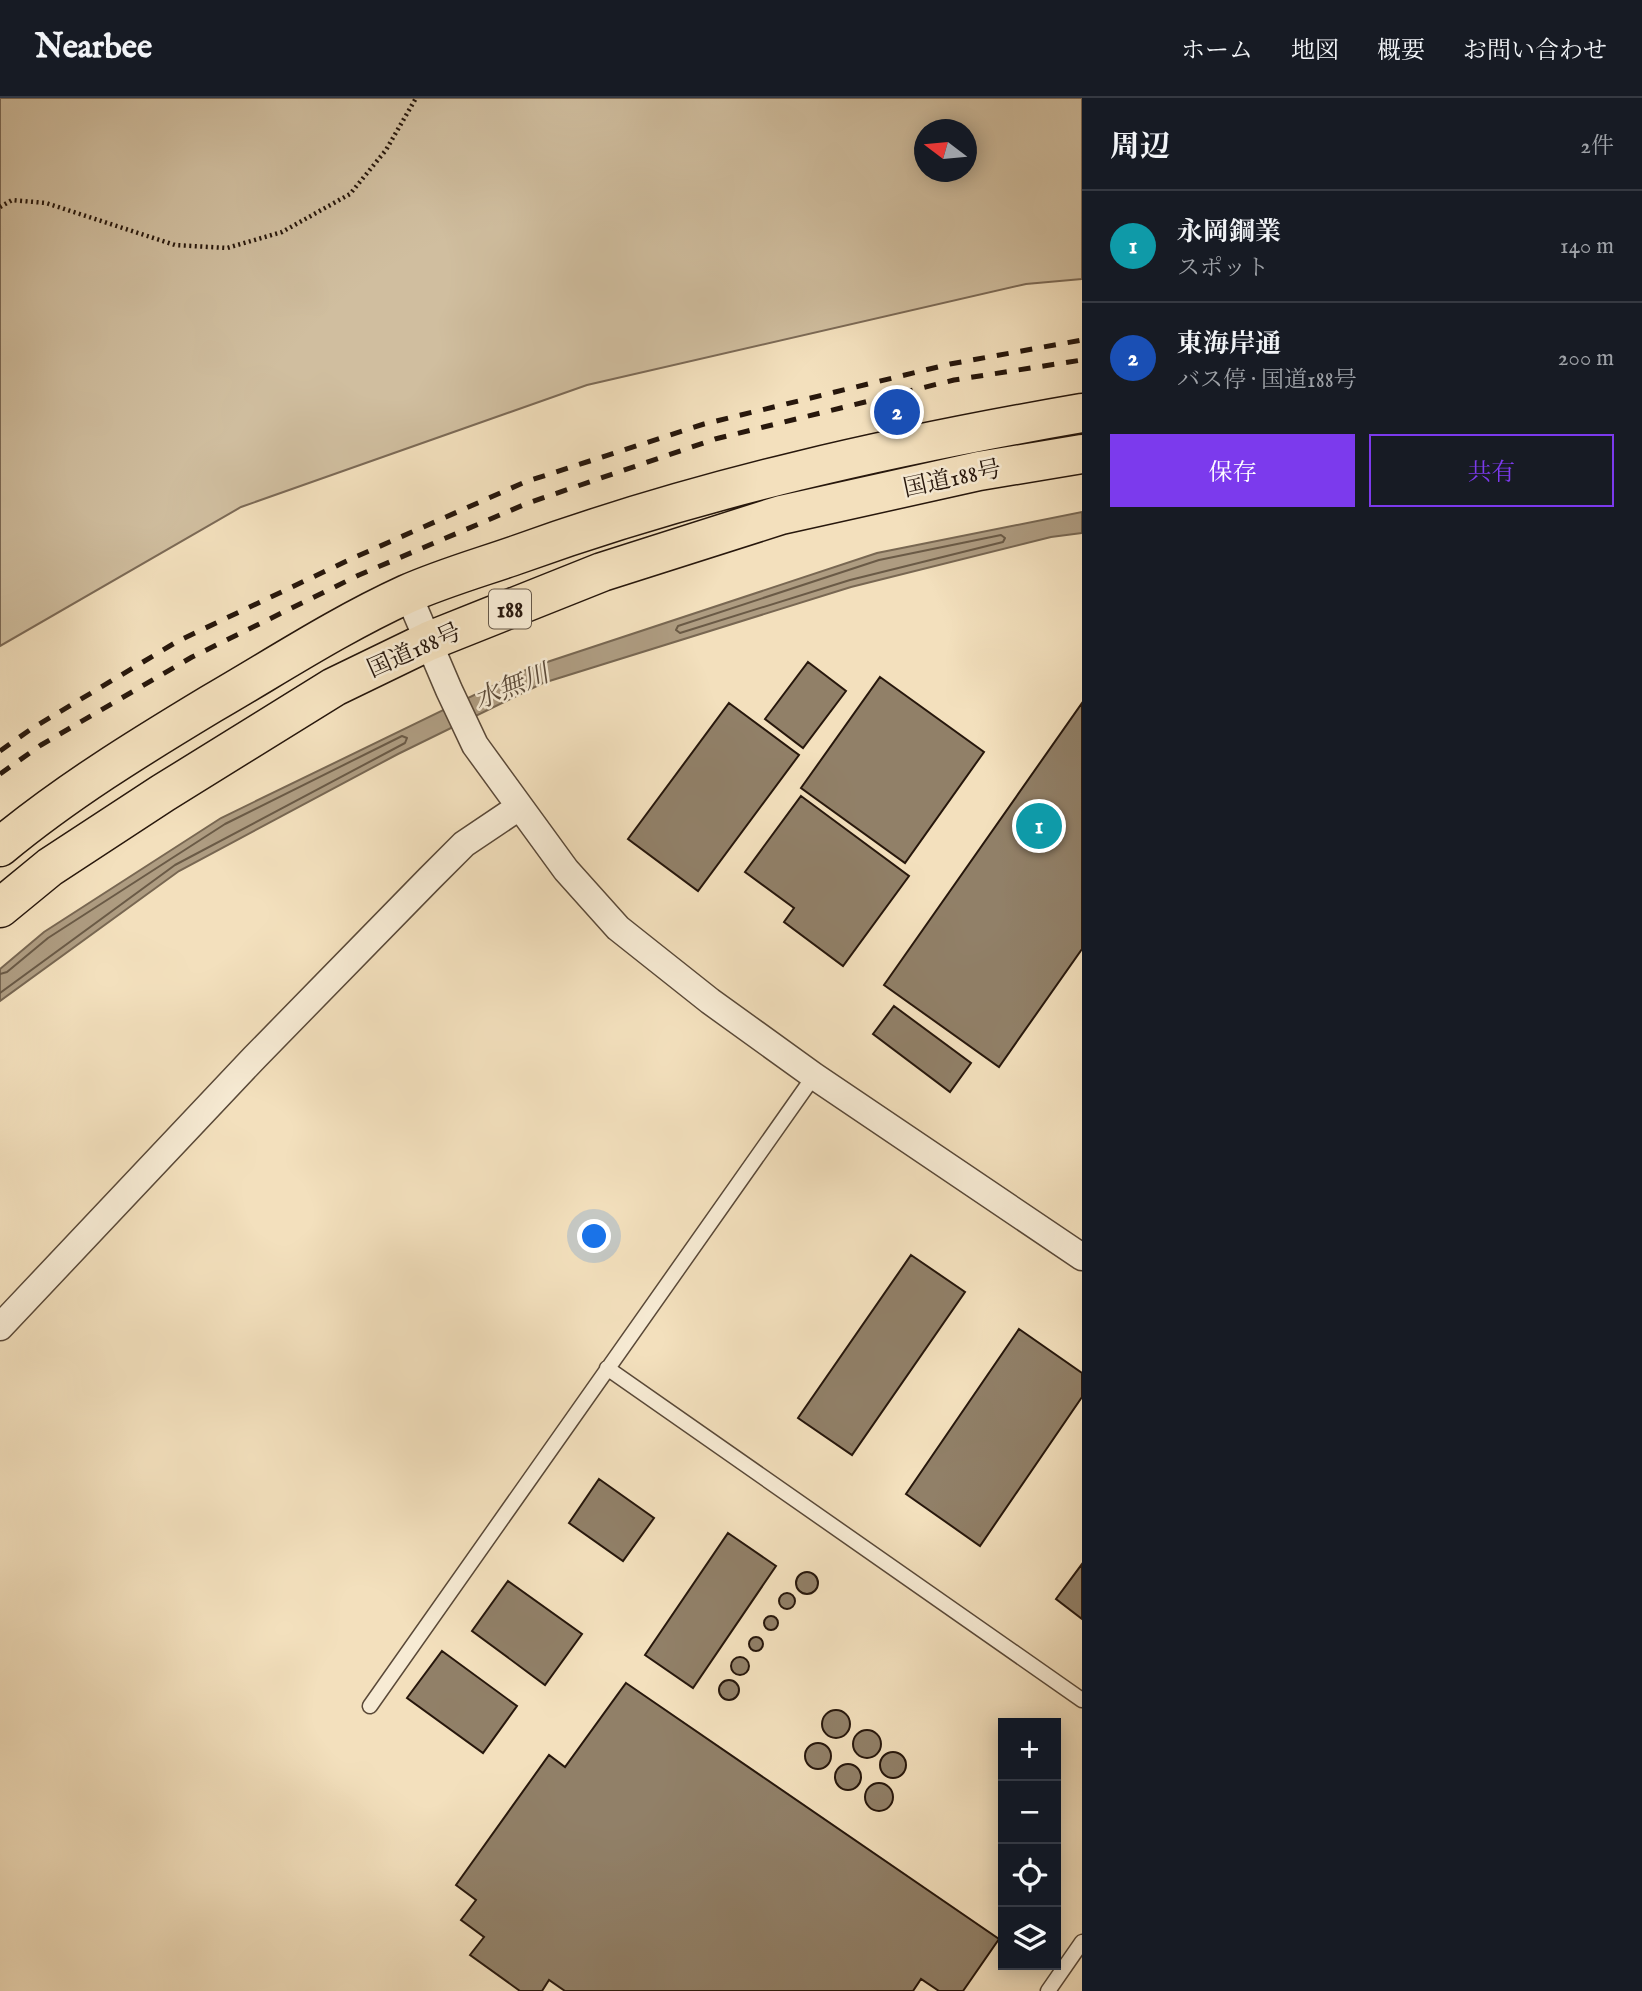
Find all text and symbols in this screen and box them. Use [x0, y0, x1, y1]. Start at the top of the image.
text: Nearbee [35, 27, 152, 69]
text: ホーム [1181, 36, 1253, 67]
text: 地図 [1291, 36, 1339, 67]
text: 概要 [1377, 36, 1425, 67]
text: お問い合わせ [1463, 36, 1607, 67]
north arrow [914, 119, 977, 182]
text: 周辺 [1110, 129, 1170, 167]
text: 2件 [1580, 132, 1614, 161]
text: 永岡鋼業 [1177, 216, 1281, 249]
text: 1 [1129, 232, 1137, 261]
text: 140 m [1560, 232, 1614, 261]
text: スポット [1177, 254, 1269, 283]
text: 東海岸通 [1177, 328, 1281, 361]
text: 2 [1128, 344, 1138, 373]
text: 200 m [1558, 344, 1614, 373]
text: バス停 · 国道188号 [1177, 366, 1357, 395]
pin: 2 [874, 386, 920, 438]
button: 保存 [1110, 434, 1355, 507]
button: 共有 [1369, 434, 1614, 507]
street label: 国道188号 [900, 454, 1004, 505]
road number: 188 [489, 589, 531, 628]
street label: 国道188号 [363, 617, 466, 686]
water label: 水無川 [469, 656, 557, 717]
pin: 1 [1016, 800, 1062, 852]
your location [577, 1219, 611, 1253]
map controls [998, 1718, 1061, 1970]
button: + [998, 1718, 1061, 1781]
button: − [998, 1781, 1061, 1844]
button: locate [998, 1844, 1061, 1907]
button: layers [998, 1907, 1061, 1970]

